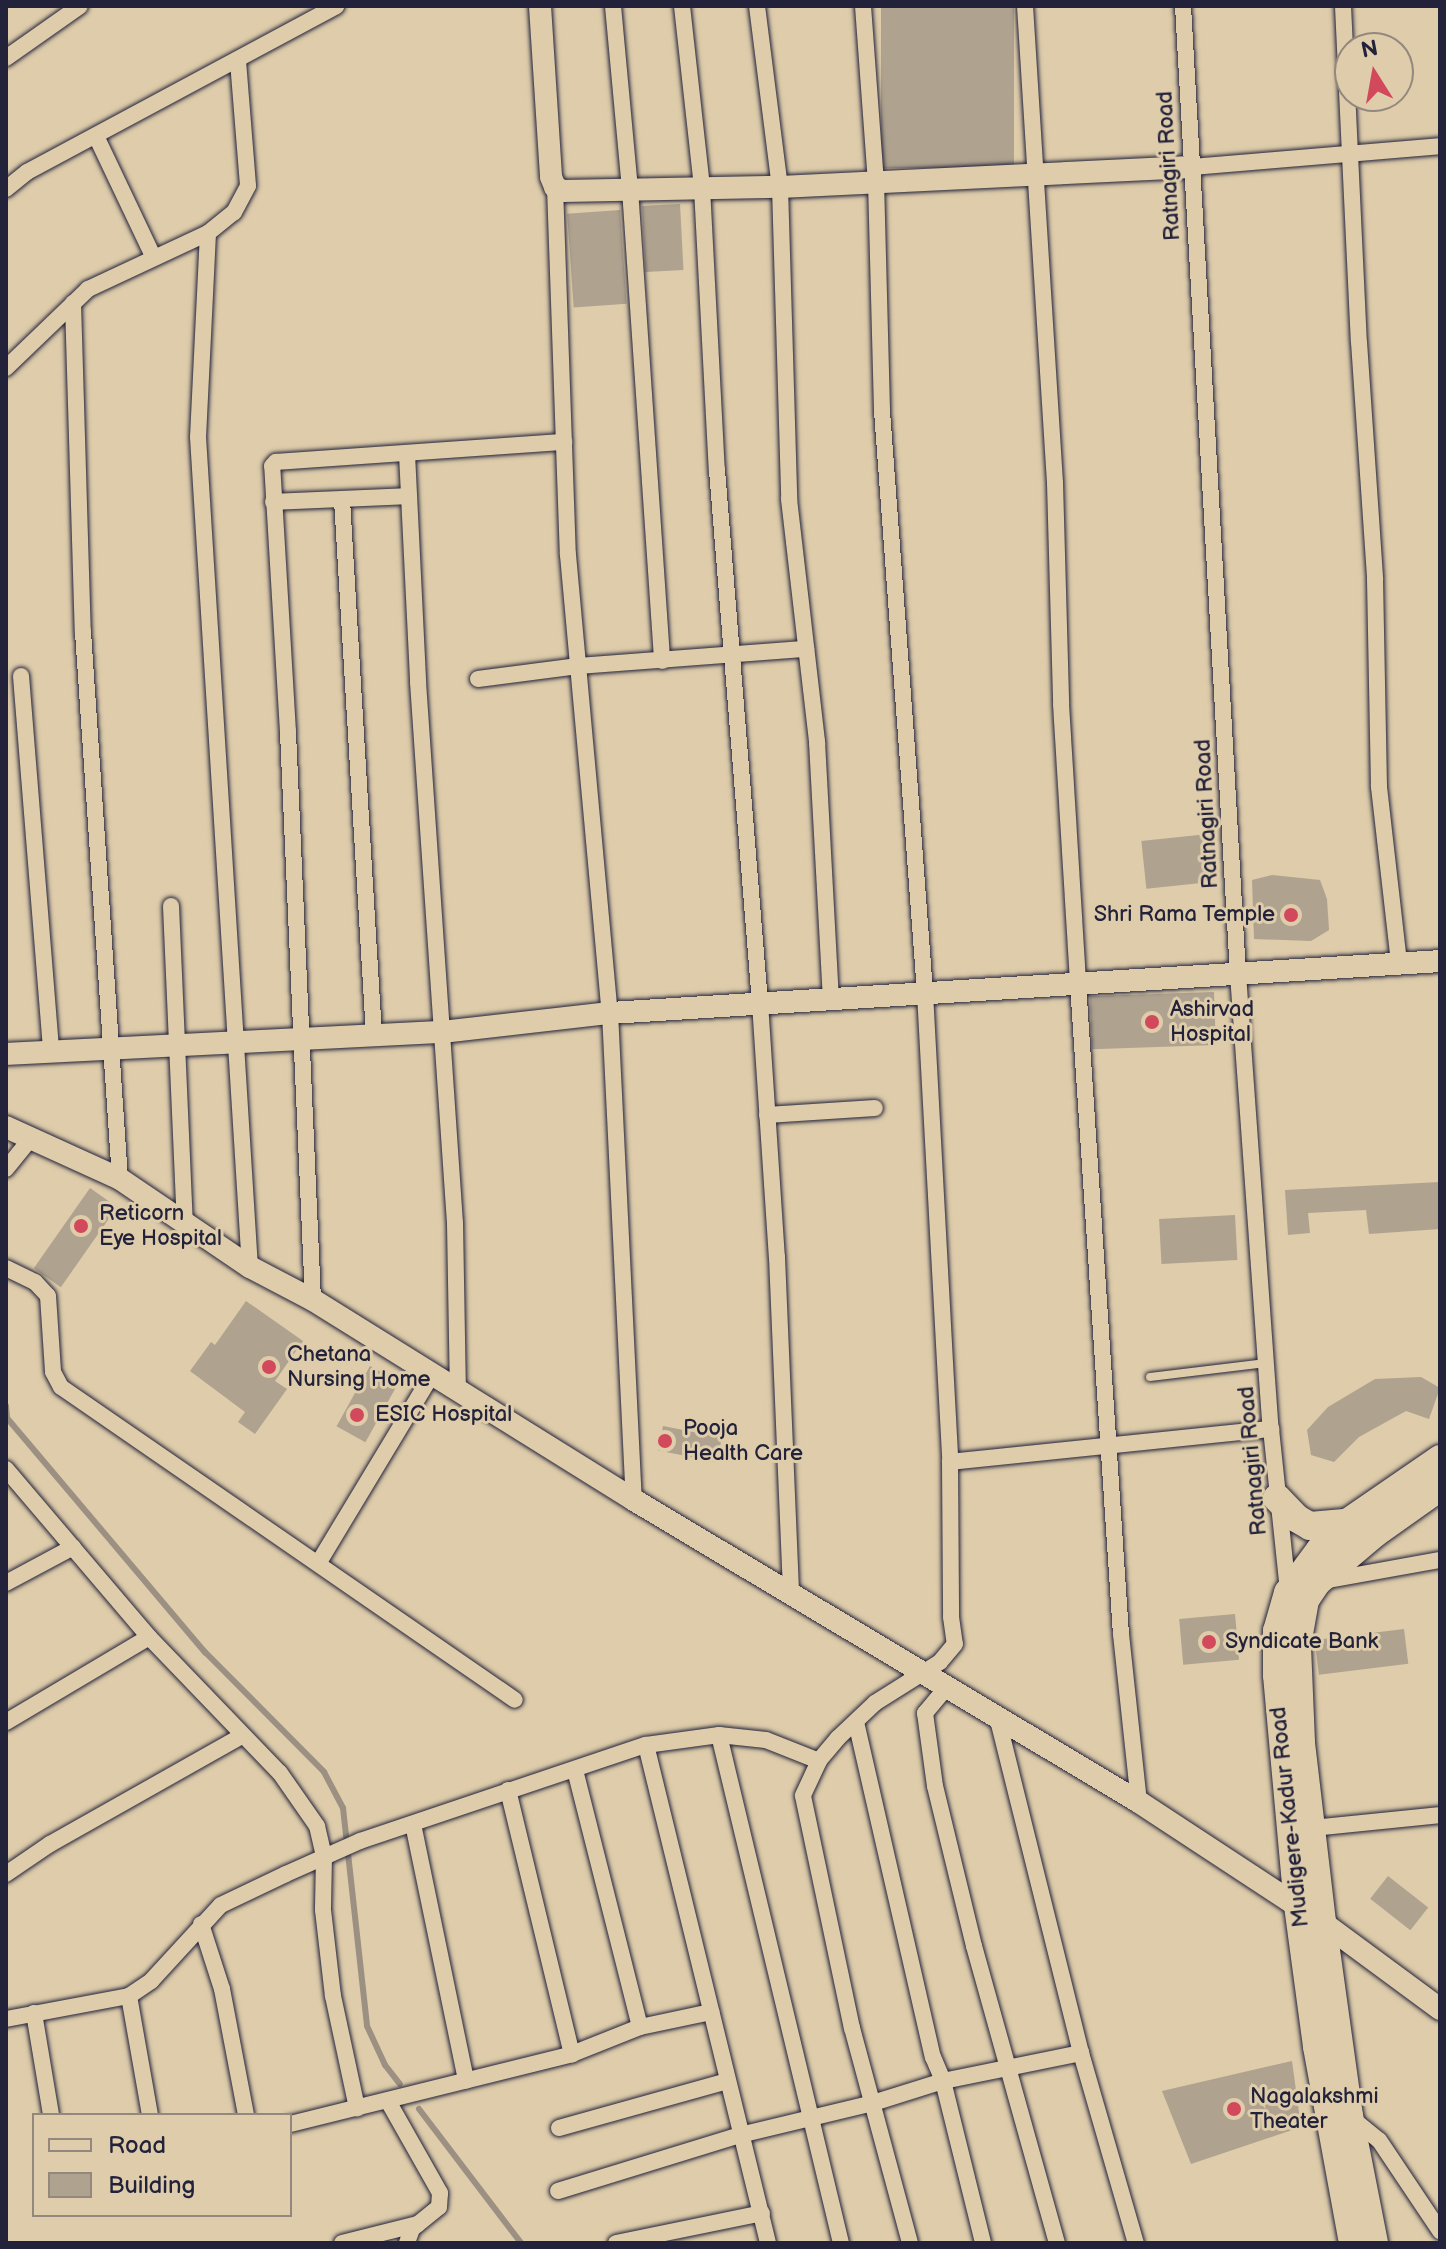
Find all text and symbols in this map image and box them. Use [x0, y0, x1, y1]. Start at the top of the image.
north arrow [1334, 32, 1414, 112]
text: N [1359, 35, 1380, 65]
street label: Ratnagiri Road [1152, 91, 1186, 241]
street label: Ratnagiri Road [1190, 739, 1224, 889]
place label: Shri Rama Temple [1093, 902, 1275, 928]
marker: Shri Rama Temple [1282, 906, 1300, 924]
place label: Ashirvad Hospital [1170, 996, 1254, 1048]
marker: Ashirvad Hospital [1141, 1011, 1163, 1033]
place label: Reticorn Eye Hospital [99, 1200, 222, 1252]
marker: Reticorn Eye Hospital [70, 1215, 92, 1237]
place label: Chetana Nursing Home [287, 1341, 431, 1392]
marker: Chetana Nursing Home [258, 1356, 280, 1378]
street label: Ratnagiri Road [1233, 1385, 1273, 1537]
place label: ESIC Hospital [375, 1402, 512, 1428]
marker: ESIC Hospital [346, 1404, 368, 1426]
place label: Pooja Health Care [683, 1415, 803, 1466]
marker: Pooja Health Care [654, 1430, 676, 1452]
place label: Syndicate Bank [1225, 1629, 1378, 1655]
marker: Syndicate Bank [1200, 1633, 1218, 1651]
street label: Mudigere-Kadur Road [1265, 1705, 1315, 1929]
place label: Nagalakshmi Theater [1250, 2083, 1379, 2134]
marker: Nagalakshmi Theater [1225, 2100, 1243, 2118]
legend [32, 2113, 292, 2217]
text: Road [108, 2131, 166, 2160]
text: Building [108, 2171, 195, 2200]

